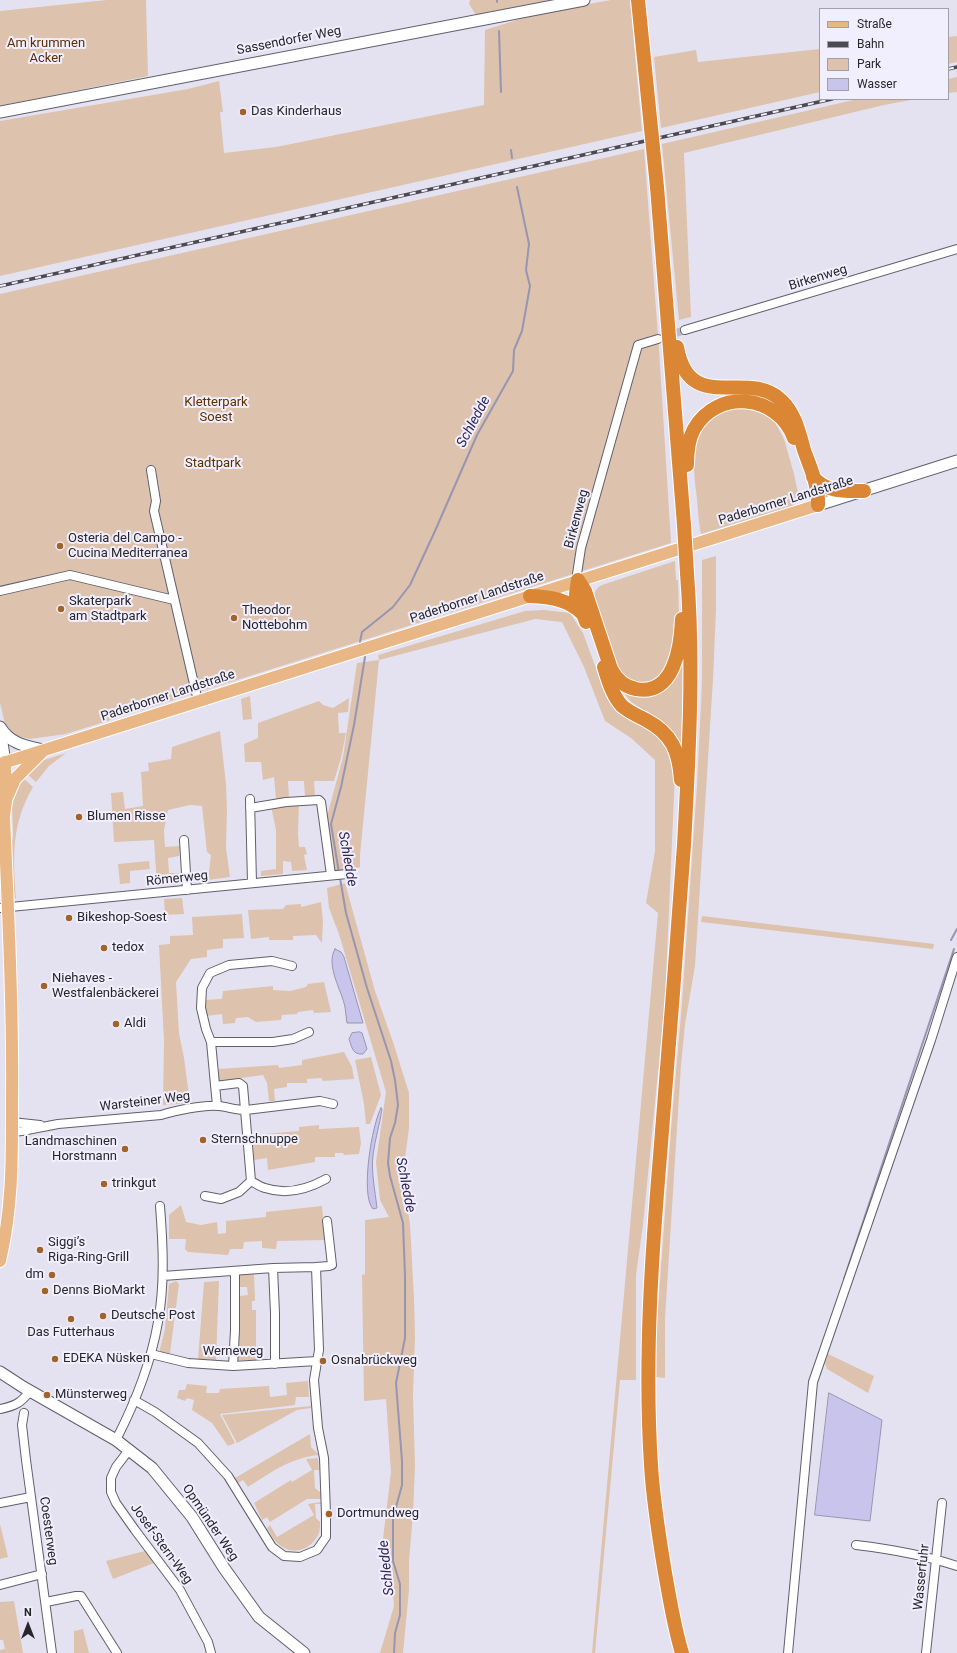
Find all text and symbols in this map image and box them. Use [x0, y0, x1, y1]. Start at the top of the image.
legend [819, 8, 949, 100]
text: Straße [857, 17, 892, 31]
street label: Sassendorfer Weg [236, 23, 342, 59]
park label: Am krummen Acker [7, 36, 85, 67]
text: Bahn [857, 37, 884, 51]
text: Park [857, 57, 881, 71]
text: Wasser [857, 77, 897, 91]
place label: Das Kinderhaus [251, 104, 342, 120]
marker: Das Kinderhaus [238, 107, 248, 117]
street label: Birkenweg [787, 262, 849, 294]
water label: Schledde [454, 393, 494, 451]
park label: Kletterpark Soest [184, 395, 248, 426]
park label: Stadtpark [185, 456, 241, 472]
street label: Paderborner Landstraße [717, 473, 855, 529]
street label: Birkenweg [562, 488, 592, 550]
place label: Osteria del Campo - Cucina Mediterranea [68, 531, 188, 562]
marker: Osteria del Campo - Cucina Mediterranea [55, 541, 65, 551]
street label: Paderborner Landstraße [408, 569, 546, 627]
place label: Skaterpark am Stadtpark [69, 594, 147, 625]
place label: Theodor Nottebohm [242, 603, 307, 634]
marker: Skaterpark am Stadtpark [56, 604, 66, 614]
marker: Theodor Nottebohm [229, 613, 239, 623]
street label: Paderborner Landstraße [99, 667, 237, 725]
place label: Blumen Risse [87, 809, 166, 825]
marker: Blumen Risse [74, 812, 84, 822]
water label: Schledde [334, 830, 360, 888]
street label: Römerweg [145, 868, 209, 890]
place label: Bikeshop-Soest [77, 910, 167, 926]
marker: Bikeshop-Soest [64, 913, 74, 923]
place label: tedox [112, 940, 144, 956]
marker: tedox [99, 943, 109, 953]
place label: Niehaves - Westfalenbäckerei [52, 971, 159, 1002]
marker: Niehaves - Westfalenbäckerei [39, 981, 49, 991]
place label: Aldi [124, 1016, 146, 1032]
marker: Aldi [111, 1019, 121, 1029]
street label: Warsteiner Weg [99, 1089, 191, 1115]
place label: Sternschnuppe [211, 1132, 298, 1148]
place label: Landmaschinen Horstmann [25, 1134, 117, 1165]
marker: Sternschnuppe [198, 1135, 208, 1145]
marker: Landmaschinen Horstmann [120, 1144, 130, 1154]
water label: Schledde [391, 1156, 419, 1214]
place label: trinkgut [112, 1176, 156, 1192]
marker: trinkgut [99, 1179, 109, 1189]
place label: Siggi’s Riga-Ring-Grill [48, 1235, 129, 1266]
marker: Siggi’s Riga-Ring-Grill [35, 1245, 45, 1255]
place label: dm [25, 1267, 44, 1283]
marker: dm [47, 1270, 57, 1280]
place label: Denns BioMarkt [53, 1283, 145, 1299]
marker: Denns BioMarkt [40, 1286, 50, 1296]
place label: Deutsche Post [111, 1308, 195, 1324]
marker: Deutsche Post [98, 1311, 108, 1321]
marker: Das Futterhaus [66, 1314, 76, 1324]
place label: Das Futterhaus [27, 1325, 115, 1341]
street label: Werneweg [203, 1344, 263, 1360]
place label: EDEKA Nüsken [63, 1351, 150, 1367]
place label: Osnabrückweg [331, 1353, 417, 1369]
marker: EDEKA Nüsken [50, 1354, 60, 1364]
marker: Osnabrückweg [318, 1356, 328, 1366]
place label: Münsterweg [55, 1387, 127, 1403]
marker: Münsterweg [42, 1390, 52, 1400]
street label: Opmünder Weg [179, 1482, 241, 1564]
street label: Coesterweg [35, 1496, 61, 1566]
street label: Josef-Stern-Weg [127, 1501, 195, 1587]
place label: Dortmundweg [337, 1506, 419, 1522]
marker: Dortmundweg [324, 1509, 334, 1519]
water label: Schledde [376, 1539, 398, 1597]
street label: Wasserfuhr [911, 1543, 933, 1611]
north arrow [8, 1605, 48, 1645]
text: N [24, 1606, 32, 1619]

